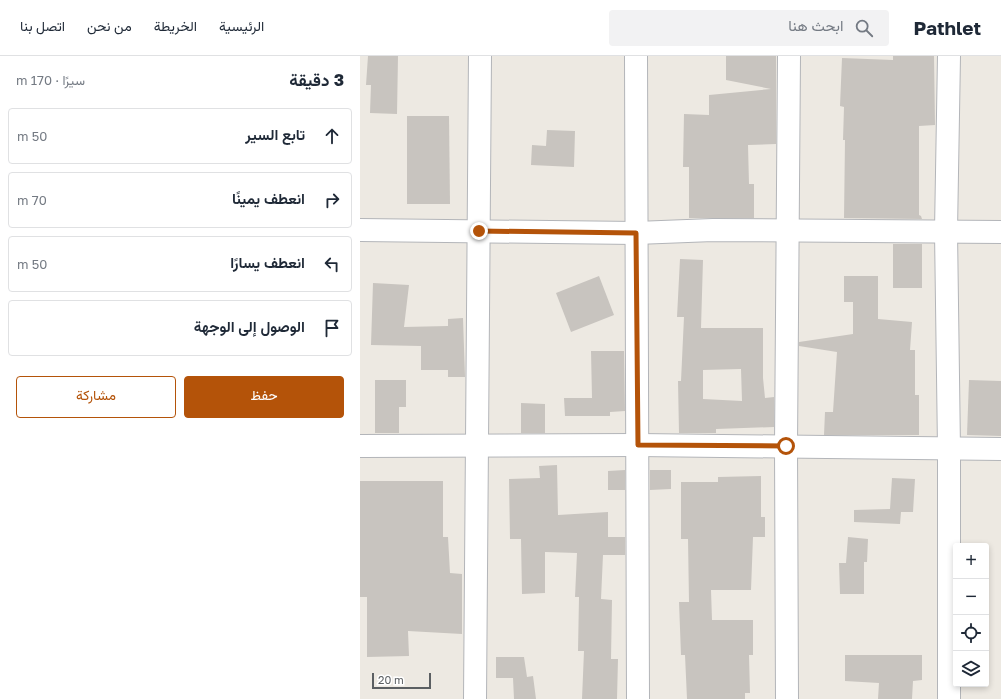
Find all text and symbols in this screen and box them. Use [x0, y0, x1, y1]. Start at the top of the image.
search box [609, 10, 889, 46]
text: ابحث هنا [788, 16, 843, 34]
text: Pathlet [913, 16, 981, 39]
text: اتصل بنا [20, 17, 65, 34]
text: من نحن [87, 17, 132, 34]
text: الخريطة [154, 17, 197, 34]
text: الرئيسية [219, 17, 264, 34]
icon: search [853, 17, 875, 39]
text: 3 دقيقة [289, 69, 344, 90]
text: سيرًا · 170 m [16, 72, 85, 88]
text: تابع السير [245, 125, 305, 143]
icon: ahead [321, 125, 343, 147]
text: 50 m [17, 128, 47, 144]
text: انعطف يمينًا [232, 189, 305, 207]
icon: right [321, 189, 343, 211]
text: 70 m [17, 192, 47, 208]
route end [470, 222, 488, 240]
text: انعطف يسارًا [230, 253, 305, 271]
icon: left [321, 253, 343, 275]
text: 50 m [17, 256, 47, 272]
text: الوصول إلى الوجهة [194, 317, 305, 335]
icon: arrive [321, 317, 343, 339]
button: مشاركة [16, 376, 176, 418]
button: حفظ [184, 376, 344, 418]
route start [777, 437, 795, 455]
map controls [953, 543, 989, 687]
button: + [953, 543, 989, 579]
button: − [953, 579, 989, 615]
button: locate [953, 615, 989, 651]
button: layers [953, 651, 989, 687]
scale bar [372, 671, 431, 690]
text: 20 m [378, 673, 404, 686]

